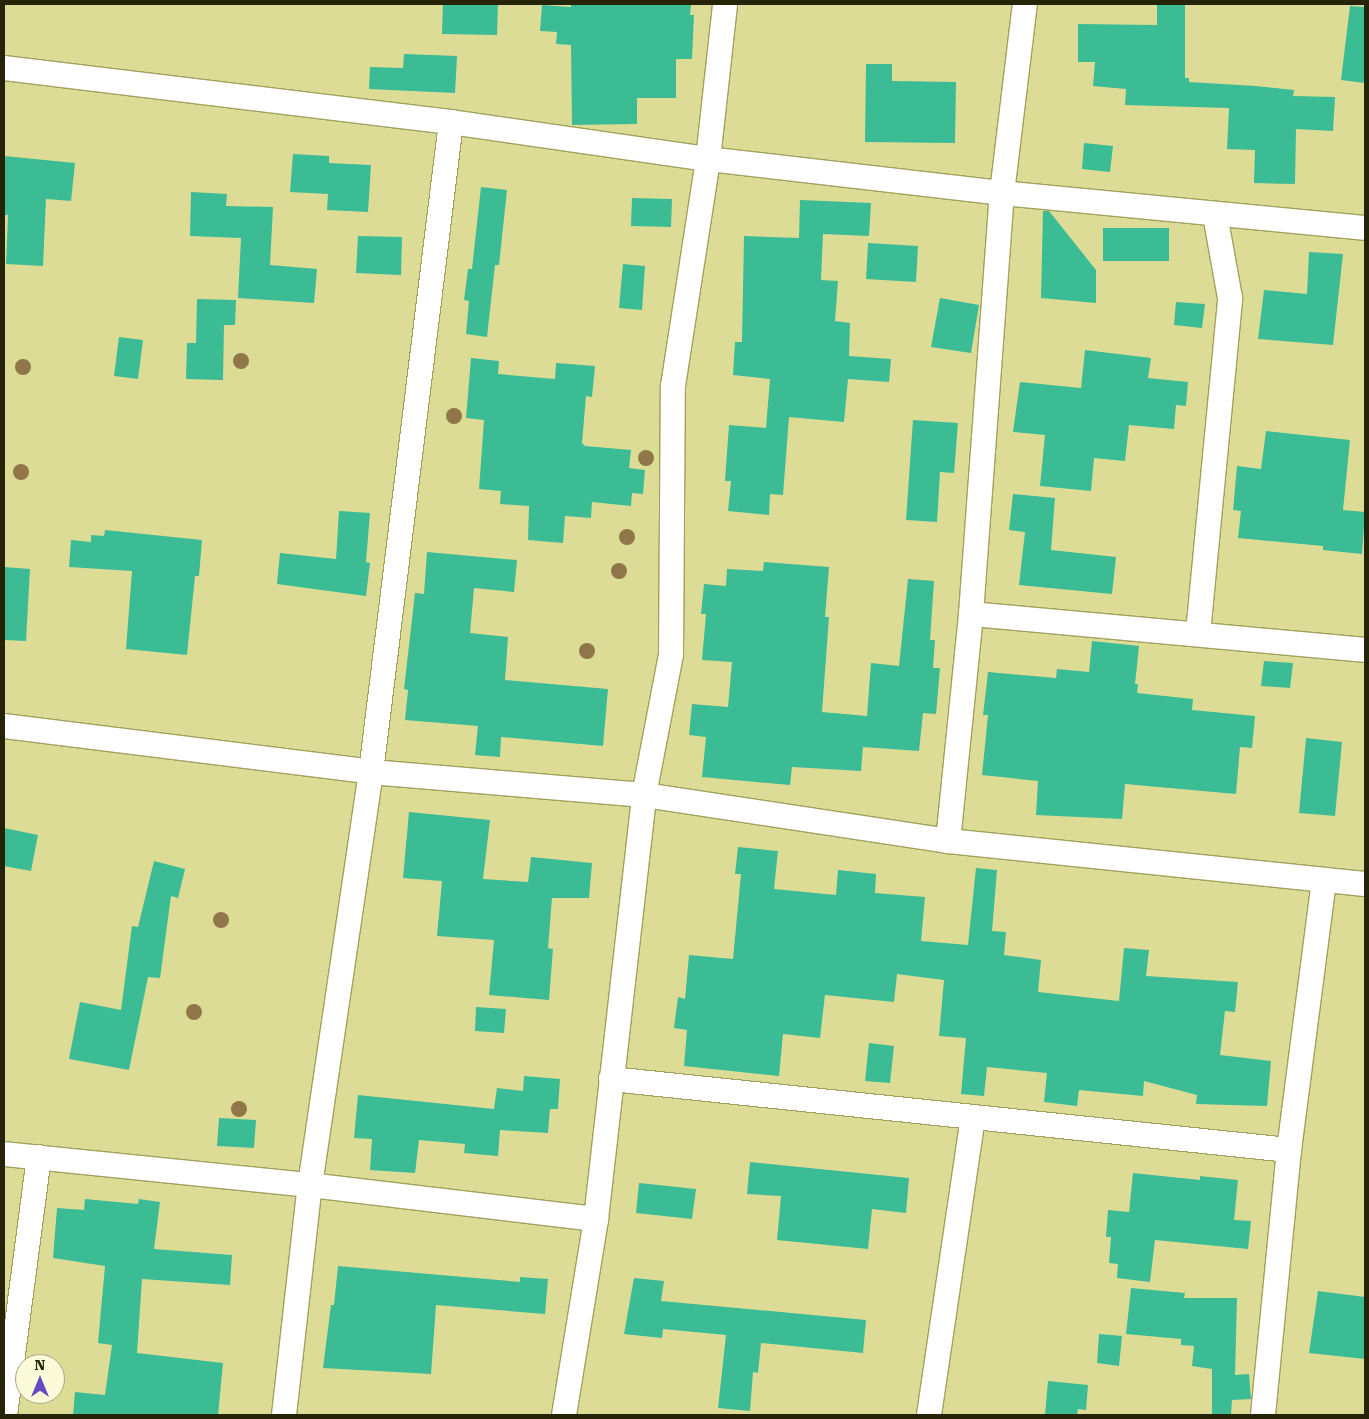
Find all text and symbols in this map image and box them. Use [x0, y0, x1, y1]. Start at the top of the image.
north arrow [15, 1354, 65, 1404]
text: N [35, 1357, 45, 1373]

